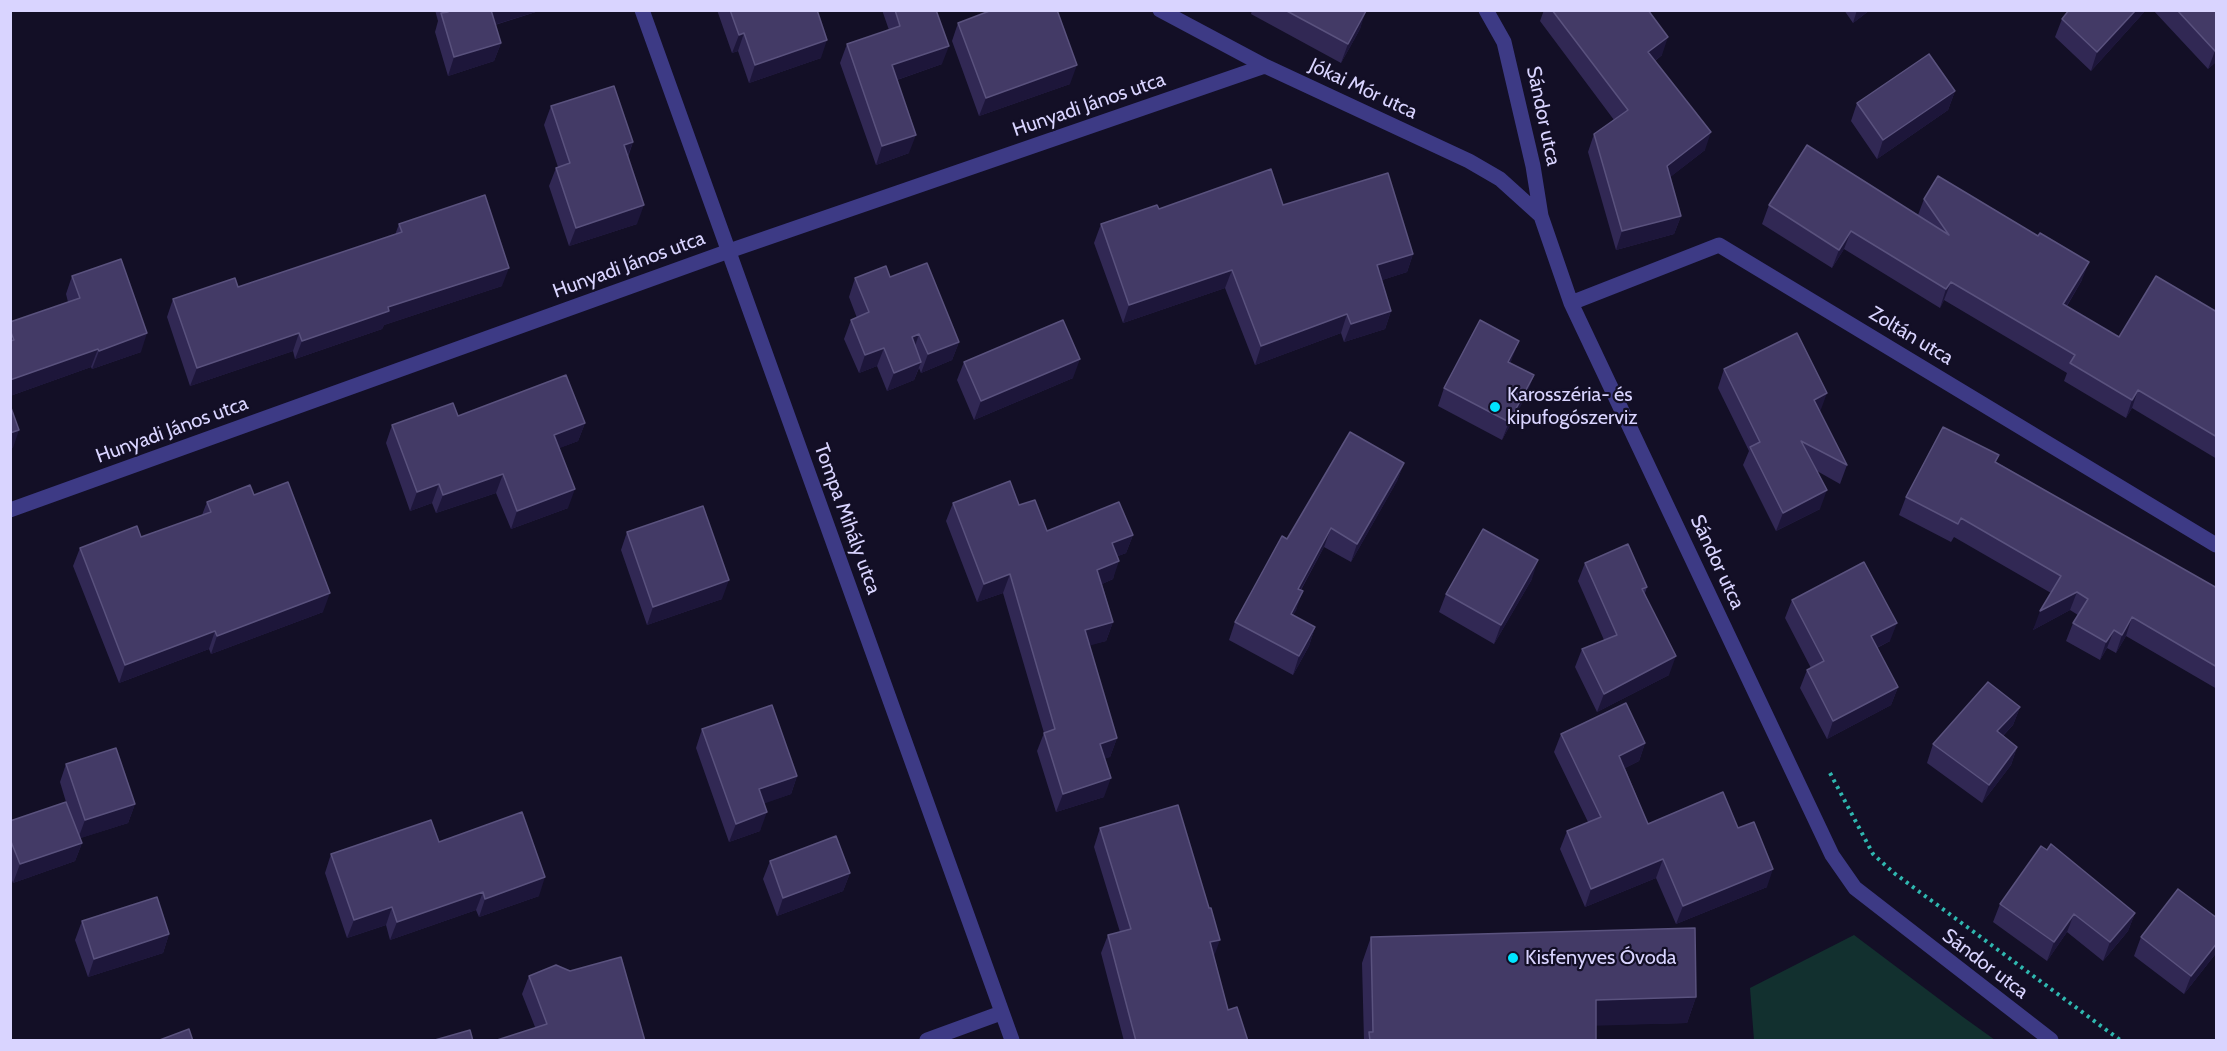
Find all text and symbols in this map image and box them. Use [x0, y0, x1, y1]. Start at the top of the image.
street label: Jókai Mór utca [1305, 53, 1421, 125]
street label: Sándor utca [1521, 64, 1565, 168]
street label: Hunyadi János utca [1009, 68, 1169, 142]
street label: Hunyadi János utca [550, 226, 708, 304]
street label: Zoltán utca [1865, 302, 1957, 370]
place label: Karosszéria- és kipufogószerviz [1507, 383, 1638, 430]
street label: Hunyadi János utca [93, 391, 251, 469]
marker: Karosszéria- és kipufogószerviz [1488, 400, 1502, 414]
street label: Tompa Mihály utca [809, 440, 885, 598]
street label: Sándor utca [1685, 511, 1749, 613]
street label: Sándor utca [1937, 924, 2033, 1004]
place label: Kisfenyves Óvoda [1525, 946, 1676, 970]
marker: Kisfenyves Óvoda [1506, 951, 1520, 965]

